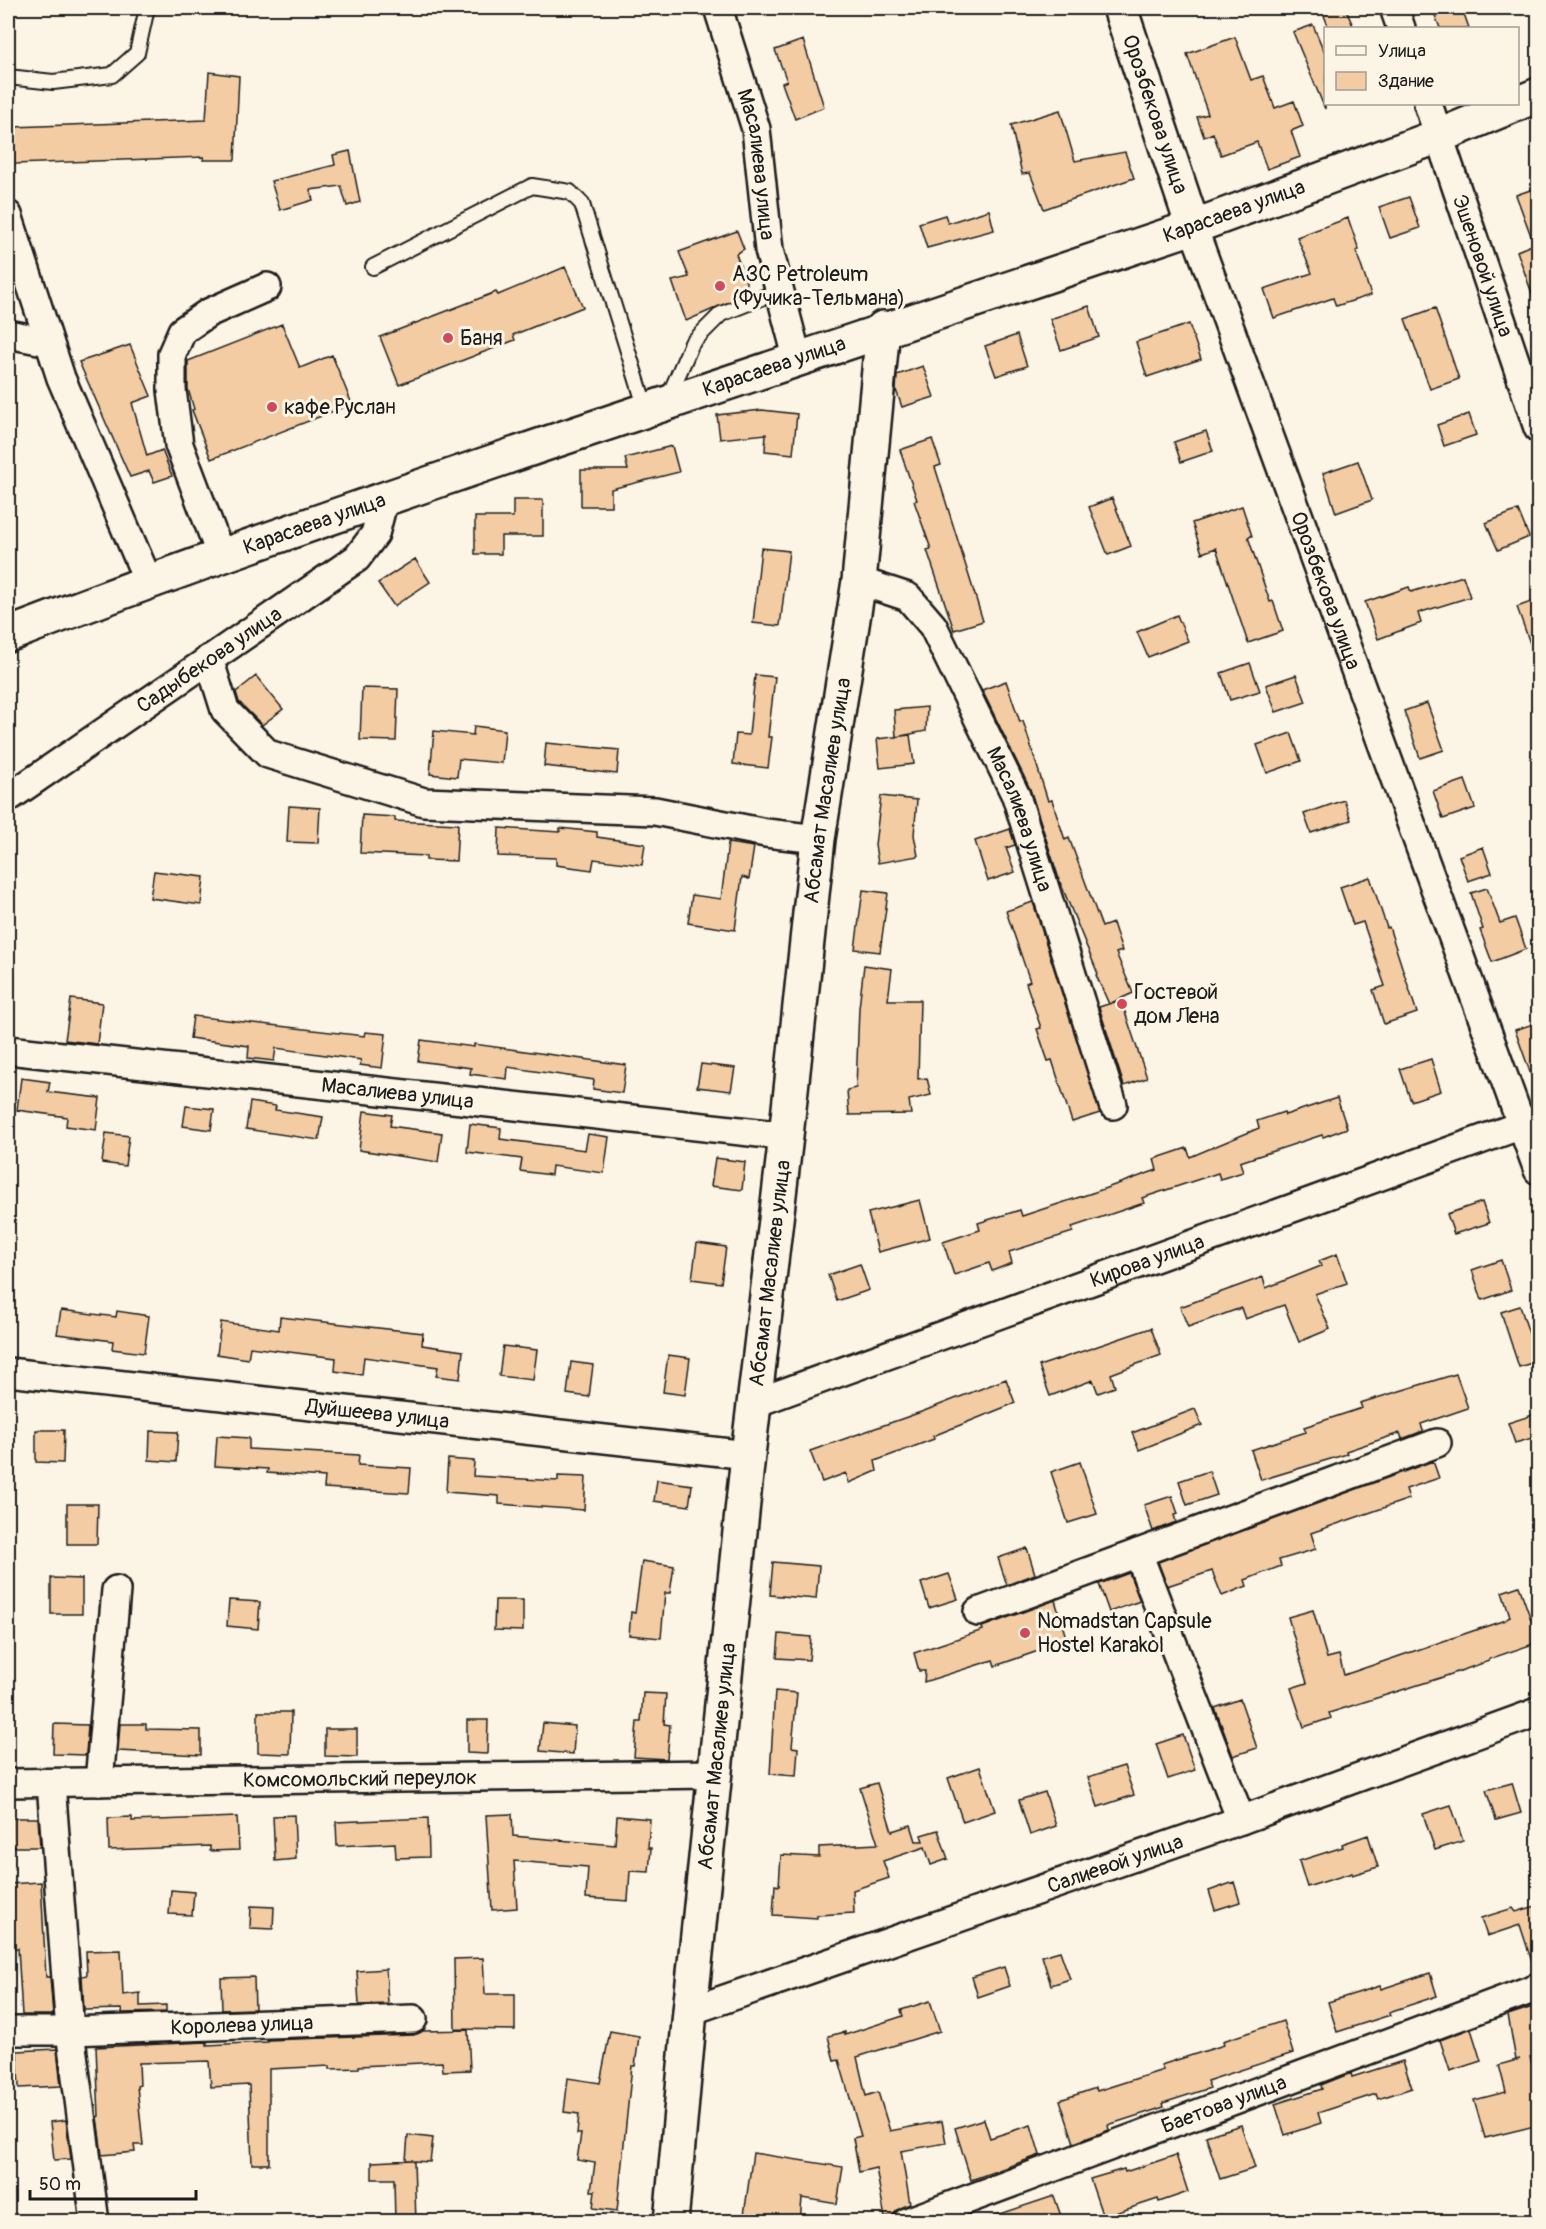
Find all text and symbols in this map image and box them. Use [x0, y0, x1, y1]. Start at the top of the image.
legend [1324, 27, 1519, 105]
street label: Орозбекова улица [1116, 31, 1194, 198]
text: Улица [1378, 40, 1426, 63]
text: Здание [1378, 70, 1434, 93]
street label: Масалиева улица [730, 86, 781, 242]
street label: Карасаева улица [1159, 173, 1309, 250]
street label: Эшеновой улица [1446, 192, 1519, 341]
place label: АЗС Petroleum (Фучика-Тельмана) [732, 261, 905, 312]
marker: АЗС Petroleum (Фучика-Тельмана) [713, 279, 727, 293]
place label: Баня [460, 325, 503, 352]
street label: Карасаева улица [699, 330, 849, 403]
marker: Баня [441, 331, 455, 345]
place label: кафе Руслан [284, 394, 396, 421]
marker: кафе Руслан [265, 400, 279, 414]
street label: Карасаева улица [239, 486, 389, 561]
street label: Орозбекова улица [1284, 508, 1367, 673]
street label: Садыбекова улица [131, 601, 287, 720]
street label: Абсамат Масалиев улица [798, 676, 857, 905]
street label: Масалиева улица [980, 742, 1058, 895]
place label: Гостевой дом Лена [1134, 979, 1219, 1030]
marker: Гостевой дом Лена [1115, 997, 1129, 1011]
street label: Масалиева улица [320, 1072, 475, 1115]
street label: Абсамат Масалиев улица [743, 1158, 797, 1388]
street label: Кирова улица [1086, 1228, 1208, 1294]
street label: Дуйшеева улица [303, 1392, 451, 1435]
place label: Nomadstan Capsule Hostel Karakol [1037, 1608, 1212, 1659]
marker: Nomadstan Capsule Hostel Karakol [1018, 1626, 1032, 1640]
street label: Абсамат Масалиев улица [692, 1641, 742, 1871]
street label: Комсомольский переулок [243, 1764, 477, 1794]
street label: Салиевой улица [1044, 1828, 1187, 1900]
street label: Королева улица [170, 2009, 314, 2041]
street label: Баетова улица [1158, 2069, 1290, 2140]
scale bar [30, 2163, 196, 2201]
text: 50 m [39, 2173, 81, 2196]

